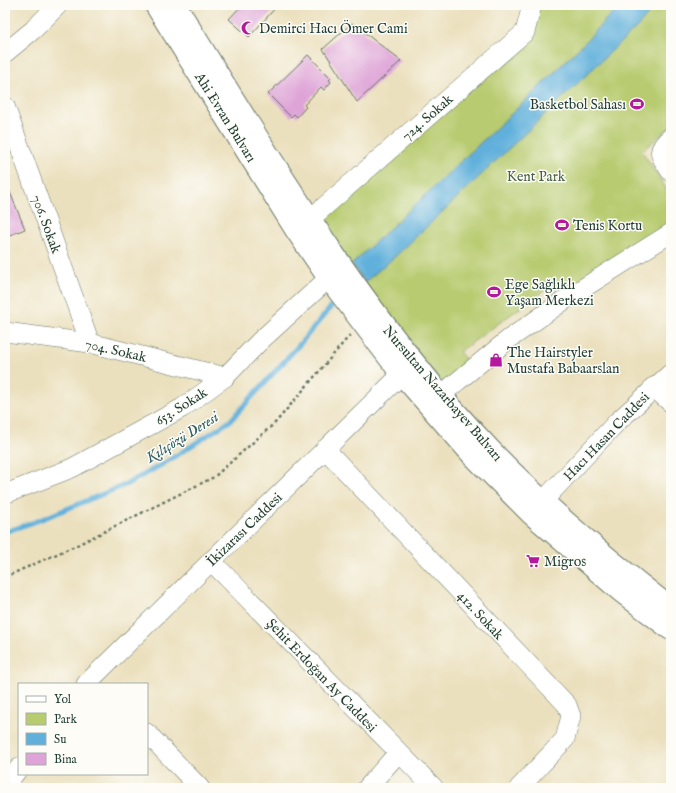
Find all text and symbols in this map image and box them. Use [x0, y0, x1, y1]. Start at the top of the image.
place label: Demirci Hacı Ömer Cami [259, 19, 408, 38]
mosque icon: Demirci Hacı Ömer Cami [240, 20, 256, 36]
street label: Ahi Evran Bulvarı [190, 68, 260, 166]
street label: 724. Sokak [398, 90, 457, 145]
place label: Basketbol Sahası [530, 96, 626, 114]
sports icon: Basketbol Sahası [629, 96, 645, 112]
park label: Kent Park [507, 168, 566, 186]
street label: 706. Sokak [27, 193, 65, 257]
sports icon: Tenis Kortu [554, 217, 570, 233]
place label: Tenis Kortu [573, 217, 642, 235]
place label: Ege Sağlıklı Yaşam Merkezi [505, 276, 594, 310]
sports icon: Ege Sağlıklı Yaşam Merkezi [486, 284, 502, 300]
street label: Nursultan Nazarbayev Bulvarı [378, 322, 506, 465]
street label: 704. Sokak [83, 335, 149, 367]
place label: The Hairstyler Mustafa Babaarslan [507, 344, 620, 378]
shop icon: The Hairstyler Mustafa Babaarslan [488, 352, 504, 368]
street label: 653. Sokak [152, 384, 211, 430]
street label: Hacı Hasan Caddesi [560, 388, 654, 485]
water label: Kılıçözü Deresi [142, 407, 224, 468]
street label: İkizarası Caddesi [203, 489, 287, 571]
supermarket icon: Migros [525, 553, 541, 569]
place label: Migros [544, 553, 586, 571]
street label: 412. Sokak [453, 587, 508, 644]
street label: Şehit Erdoğan Ay Caddesi [262, 615, 381, 737]
legend [18, 683, 148, 775]
text: Yol [54, 692, 72, 707]
text: Park [54, 712, 77, 727]
text: Su [54, 732, 66, 747]
text: Bina [54, 752, 78, 767]

